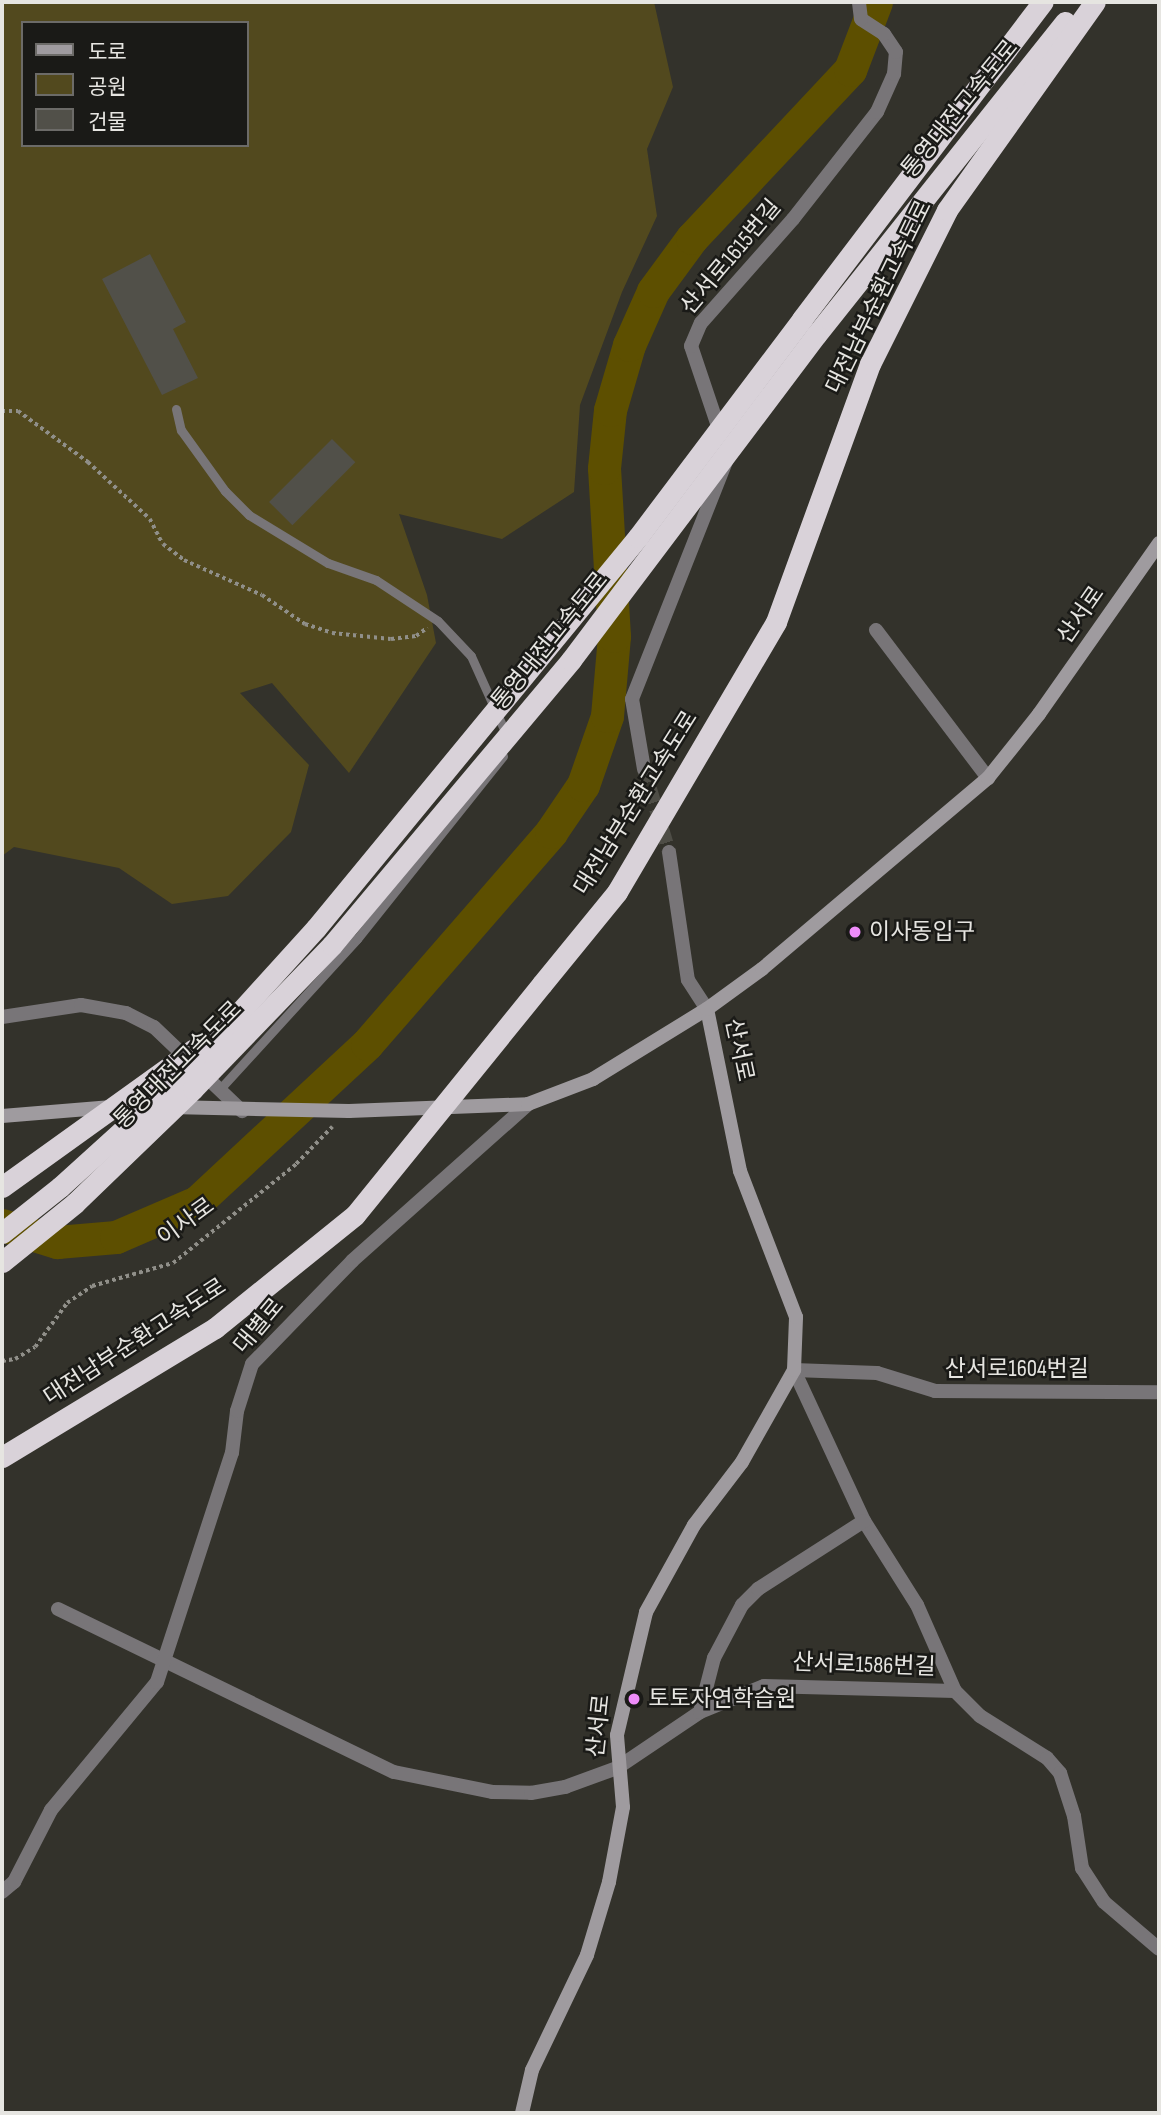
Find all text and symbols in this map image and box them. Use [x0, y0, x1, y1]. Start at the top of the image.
legend [21, 21, 248, 147]
street label: 통영대전고속도로 [896, 35, 1024, 183]
text: 도로 [88, 40, 127, 65]
text: 공원 [88, 75, 127, 100]
text: 건물 [88, 110, 127, 135]
street label: 산서로1615번길 [675, 194, 787, 320]
street label: 대전남부순환고속도로 [820, 196, 938, 398]
street label: 통영대전고속도로 [486, 567, 614, 715]
street label: 산서로 [1051, 581, 1111, 649]
street label: 대전남부순환고속도로 [568, 706, 704, 900]
place label: 이사동입구 [869, 918, 975, 946]
marker: 이사동입구 [847, 924, 863, 940]
street label: 통영대전고속도로 [108, 995, 248, 1135]
street label: 산서로 [719, 1016, 759, 1084]
street label: 이사로 [152, 1192, 220, 1252]
street label: 대전남부순환고속도로 [39, 1273, 231, 1411]
street label: 대별로 [228, 1293, 290, 1359]
street label: 산서로1604번길 [945, 1355, 1089, 1383]
street label: 산서로1586번길 [792, 1649, 936, 1681]
place label: 토토자연학습원 [648, 1685, 796, 1713]
marker: 토토자연학습원 [626, 1691, 642, 1707]
street label: 산서로 [582, 1693, 616, 1759]

